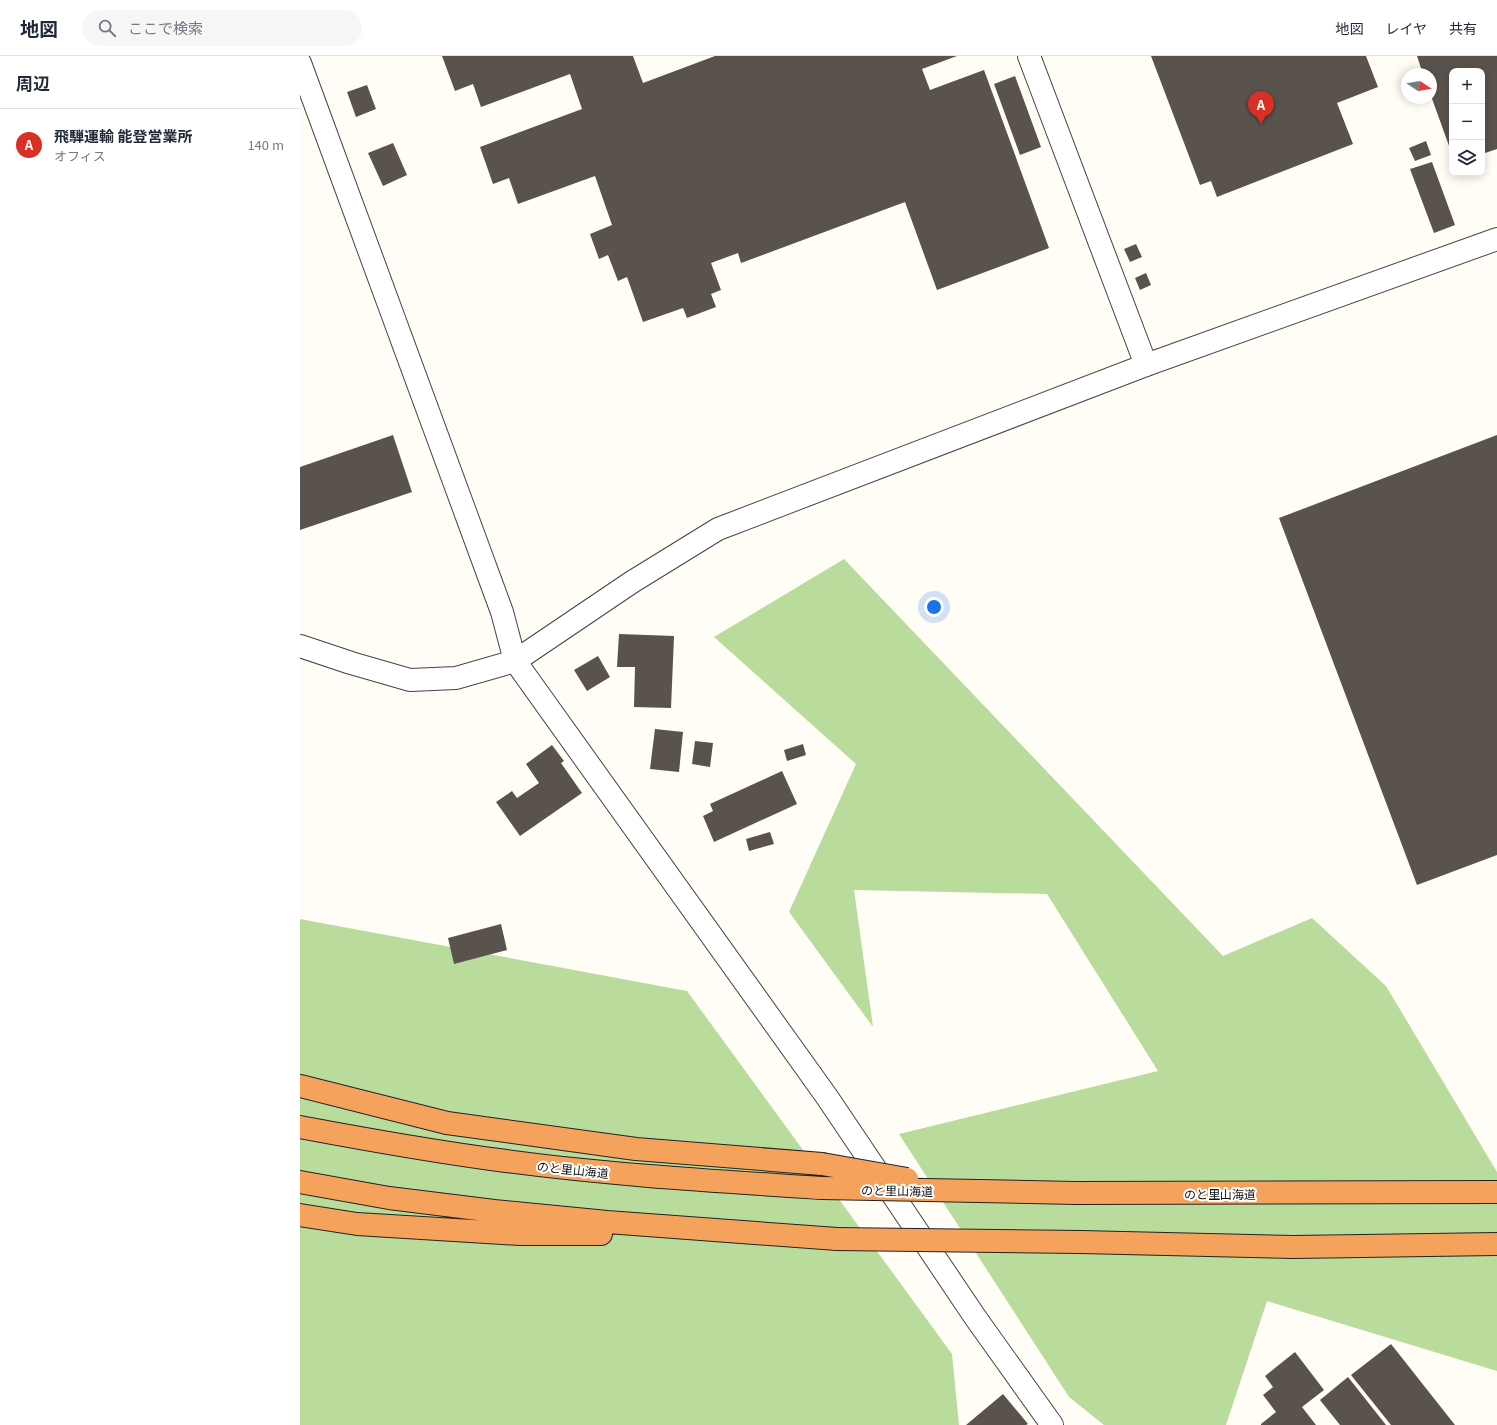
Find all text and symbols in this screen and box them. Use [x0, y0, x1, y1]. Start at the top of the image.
search box [82, 10, 362, 46]
text: 地図 [20, 14, 58, 41]
icon: search [96, 17, 118, 39]
text: ここで検索 [128, 17, 203, 38]
text: 地図 [1335, 18, 1363, 38]
text: レイヤ [1385, 18, 1427, 38]
text: 共有 [1449, 18, 1477, 38]
north arrow [1401, 68, 1437, 104]
map controls [1449, 68, 1485, 176]
button: + [1449, 68, 1485, 104]
text: 周辺 [16, 70, 50, 95]
pin: A [1248, 91, 1274, 124]
button: − [1449, 104, 1485, 140]
text: 飛騨運輸 能登営業所 [54, 125, 192, 146]
text: A [25, 135, 33, 154]
text: 140 m [247, 135, 284, 154]
button: layers [1449, 140, 1485, 176]
text: オフィス [54, 146, 106, 165]
your location [924, 597, 944, 617]
street label: のと里山海道 [536, 1157, 610, 1181]
street label: のと里山海道 [861, 1181, 933, 1199]
street label: のと里山海道 [1184, 1185, 1256, 1202]

